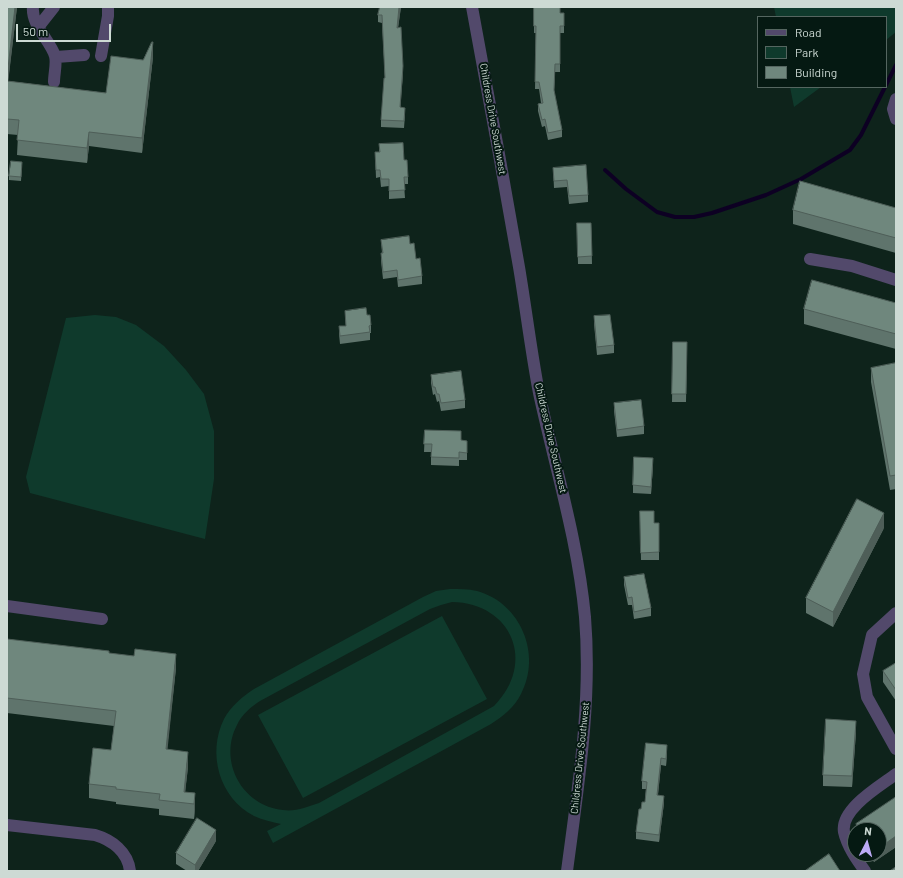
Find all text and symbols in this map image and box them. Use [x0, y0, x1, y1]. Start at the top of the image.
scale bar [18, 16, 113, 42]
legend [757, 16, 887, 88]
text: 50 m [23, 24, 48, 38]
text: Road [795, 25, 822, 39]
text: Park [795, 45, 819, 59]
street label: Childress Drive Southwest [477, 62, 509, 176]
text: Building [795, 65, 837, 79]
street label: Childress Drive Southwest [532, 382, 570, 494]
street label: Childress Drive Southwest [568, 701, 592, 815]
north arrow [847, 822, 887, 862]
text: N [864, 824, 873, 837]

